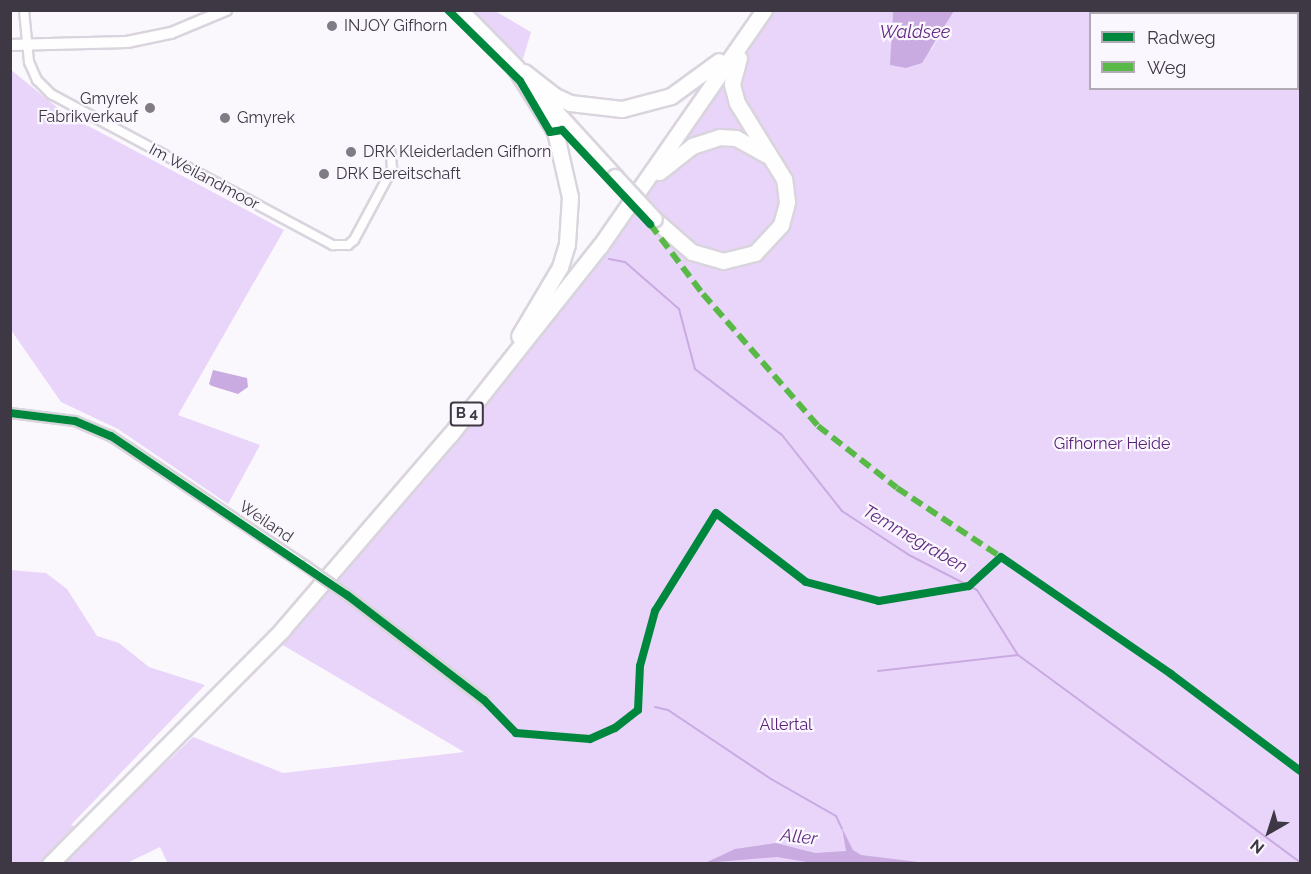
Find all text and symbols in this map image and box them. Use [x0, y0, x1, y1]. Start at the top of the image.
legend [1089, 12, 1299, 90]
place label: INJOY Gifhorn [344, 16, 448, 36]
marker: INJOY Gifhorn [325, 19, 339, 33]
water label: Waldsee [880, 21, 950, 43]
text: Radweg [1147, 27, 1216, 48]
text: Weg [1147, 57, 1186, 78]
place label: Gmyrek Fabrikverkauf [38, 89, 138, 127]
marker: Gmyrek Fabrikverkauf [143, 101, 157, 115]
place label: Gmyrek [237, 108, 295, 128]
marker: Gmyrek [218, 111, 232, 125]
street label: Im Weilandmoor [145, 140, 263, 214]
place label: DRK Kleiderladen Gifhorn [363, 142, 552, 162]
marker: DRK Kleiderladen Gifhorn [344, 145, 358, 159]
place label: DRK Bereitschaft [336, 164, 461, 184]
marker: DRK Bereitschaft [317, 167, 331, 181]
road number: B 4 [449, 402, 485, 426]
park label: Gifhorner Heide [1053, 434, 1171, 454]
street label: Weiland [235, 497, 297, 547]
water label: Temmegraben [859, 500, 971, 578]
park label: Allertal [760, 715, 812, 735]
north arrow [1239, 802, 1299, 862]
water label: Aller [780, 824, 818, 850]
text: N [1247, 835, 1268, 858]

